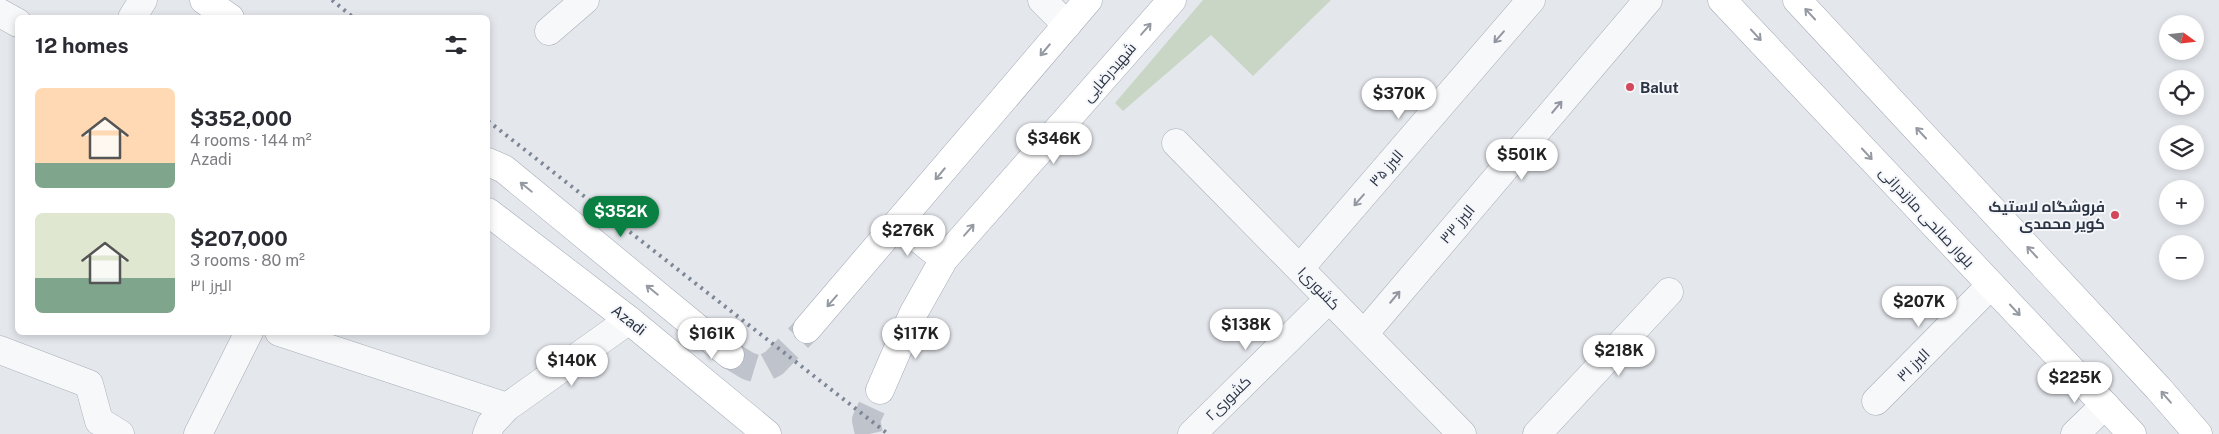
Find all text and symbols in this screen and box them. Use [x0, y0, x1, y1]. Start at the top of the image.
one-way arrow [1804, 8, 1816, 21]
north arrow [2159, 15, 2204, 60]
map controls [2159, 15, 2204, 280]
one-way arrow [1140, 23, 1152, 36]
one-way arrow [1750, 29, 1762, 42]
one-way arrow [1494, 30, 1505, 43]
icon: filters [442, 31, 470, 59]
text: 12 homes [35, 33, 129, 58]
street label: شهیدرضایی [1079, 39, 1141, 106]
one-way arrow [1040, 44, 1051, 57]
button: locate [2159, 70, 2204, 115]
pin: $370K [1364, 78, 1434, 120]
place label: Balut [1640, 79, 1679, 96]
marker: Balut [1624, 81, 1636, 93]
text: $370K [1373, 84, 1425, 103]
one-way arrow [1552, 100, 1563, 113]
text: $352,000 [190, 106, 292, 131]
icon: home [75, 108, 135, 168]
pin: $346K [1019, 122, 1089, 165]
button: layers [2159, 125, 2204, 170]
one-way arrow [1915, 127, 1927, 140]
text: $346K [1027, 129, 1081, 148]
text: 4 rooms · 144 m² [190, 131, 312, 150]
pin: $501K [1487, 138, 1557, 181]
text: $501K [1497, 145, 1547, 164]
street label: البرز ۳۵ [1365, 146, 1407, 190]
one-way arrow [1861, 147, 1873, 160]
text: Azadi [190, 150, 232, 169]
street label: بلوار صالحی مازندرانی [1875, 163, 1978, 272]
one-way arrow [935, 168, 946, 181]
button: + [2159, 180, 2204, 225]
one-way arrow [520, 182, 533, 193]
one-way arrow [1353, 193, 1365, 206]
pin: $352K [586, 196, 656, 238]
place label: فروشگاه لاستیک کویر محمدی [1988, 198, 2105, 233]
street label: البرز ۳۳ [1436, 201, 1479, 247]
text: $352K [594, 202, 648, 221]
marker: فروشگاه لاستیک کویر محمدی [2109, 209, 2121, 221]
pin: $276K [873, 214, 943, 257]
text: $276K [882, 221, 934, 240]
one-way arrow [964, 224, 975, 237]
text: $207,000 [190, 226, 288, 251]
icon: home [75, 233, 135, 293]
button: − [2159, 235, 2204, 280]
one-way arrow [2026, 246, 2038, 259]
text: 3 rooms · 80 m² [190, 251, 305, 270]
street label: کشوری۱ [1293, 263, 1344, 314]
text: البرز ۳۱ [190, 276, 232, 295]
one-way arrow [645, 285, 658, 296]
pin: $207K [1884, 286, 1954, 328]
one-way arrow [1390, 291, 1401, 304]
text: $207K [1893, 292, 1945, 311]
one-way arrow [826, 294, 838, 307]
street label: Azadi [608, 301, 650, 339]
one-way arrow [2009, 304, 2021, 316]
pin: $138K [1211, 308, 1281, 351]
text: $138K [1221, 315, 1271, 334]
pin: $161K [677, 318, 747, 360]
pin: $117K [881, 318, 951, 360]
text: $161K [689, 324, 735, 343]
text: $117K [893, 324, 939, 343]
pin: $218K [1584, 334, 1654, 377]
text: $218K [1594, 341, 1644, 360]
pin: $140K [537, 344, 607, 387]
street label: البرز ۳۱ [1893, 345, 1934, 386]
text: $140K [547, 351, 597, 370]
pin: $225K [2040, 362, 2110, 404]
text: $225K [2048, 368, 2102, 387]
street label: کشوری۲ [1202, 372, 1256, 425]
one-way arrow [2161, 391, 2172, 404]

